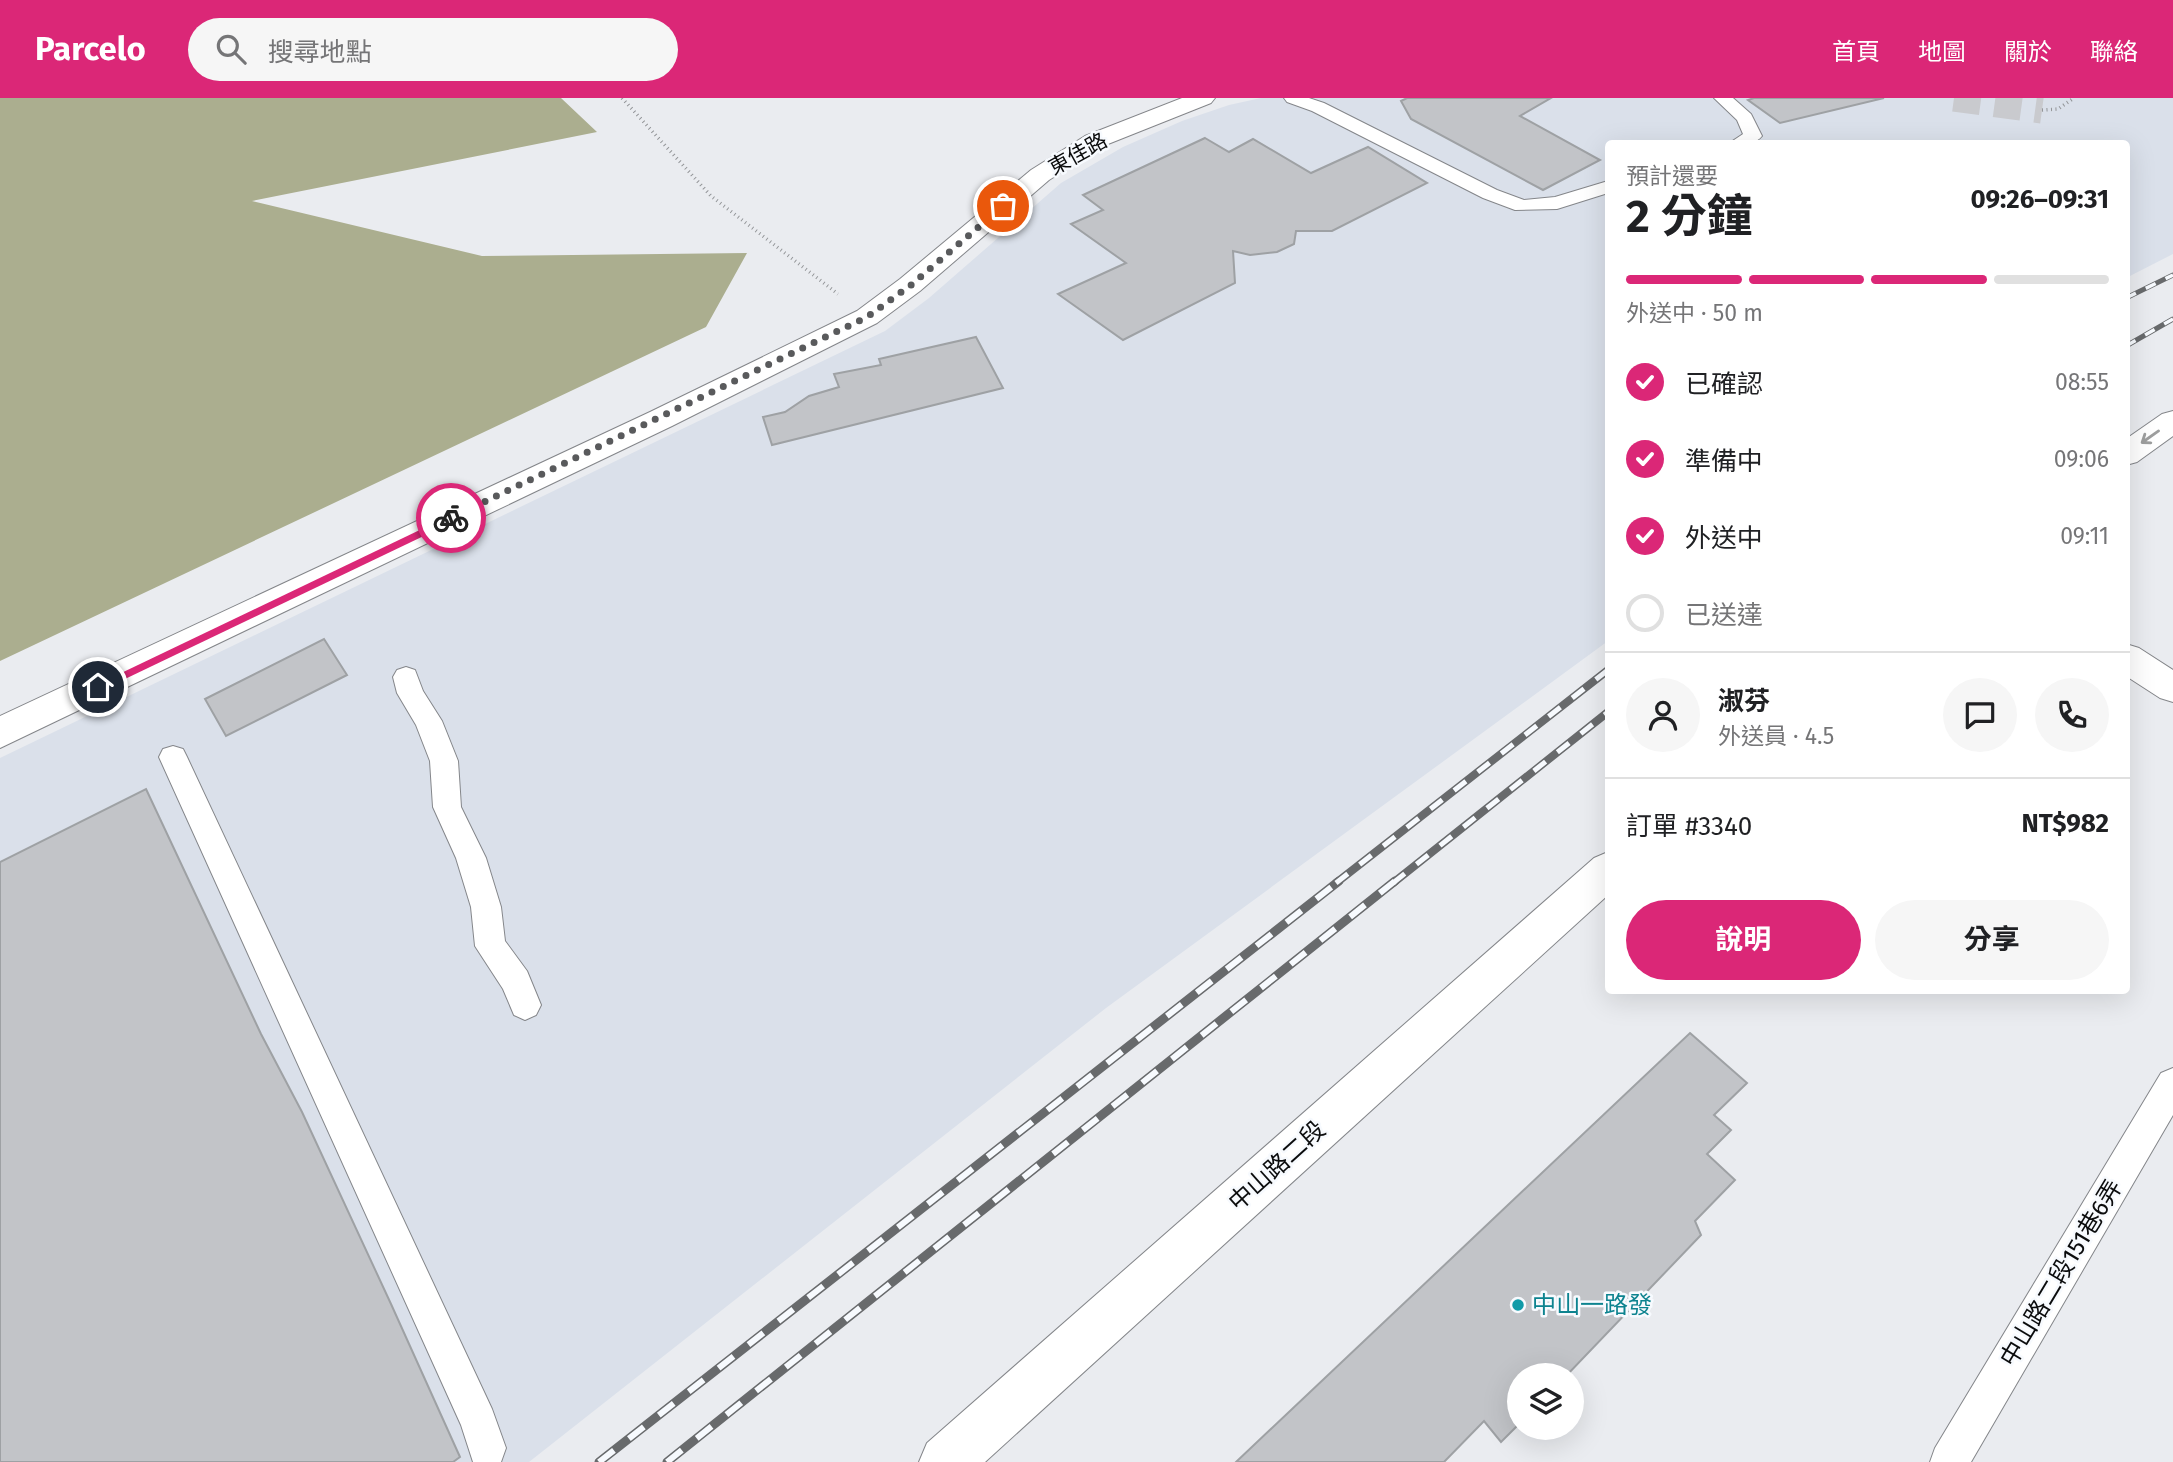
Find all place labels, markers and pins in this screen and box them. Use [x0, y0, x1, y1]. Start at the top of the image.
pin [973, 176, 1033, 236]
pin [68, 657, 128, 717]
place label: 中山一路發 [1532, 1291, 1652, 1319]
marker: 中山一路發 [1510, 1297, 1526, 1313]

